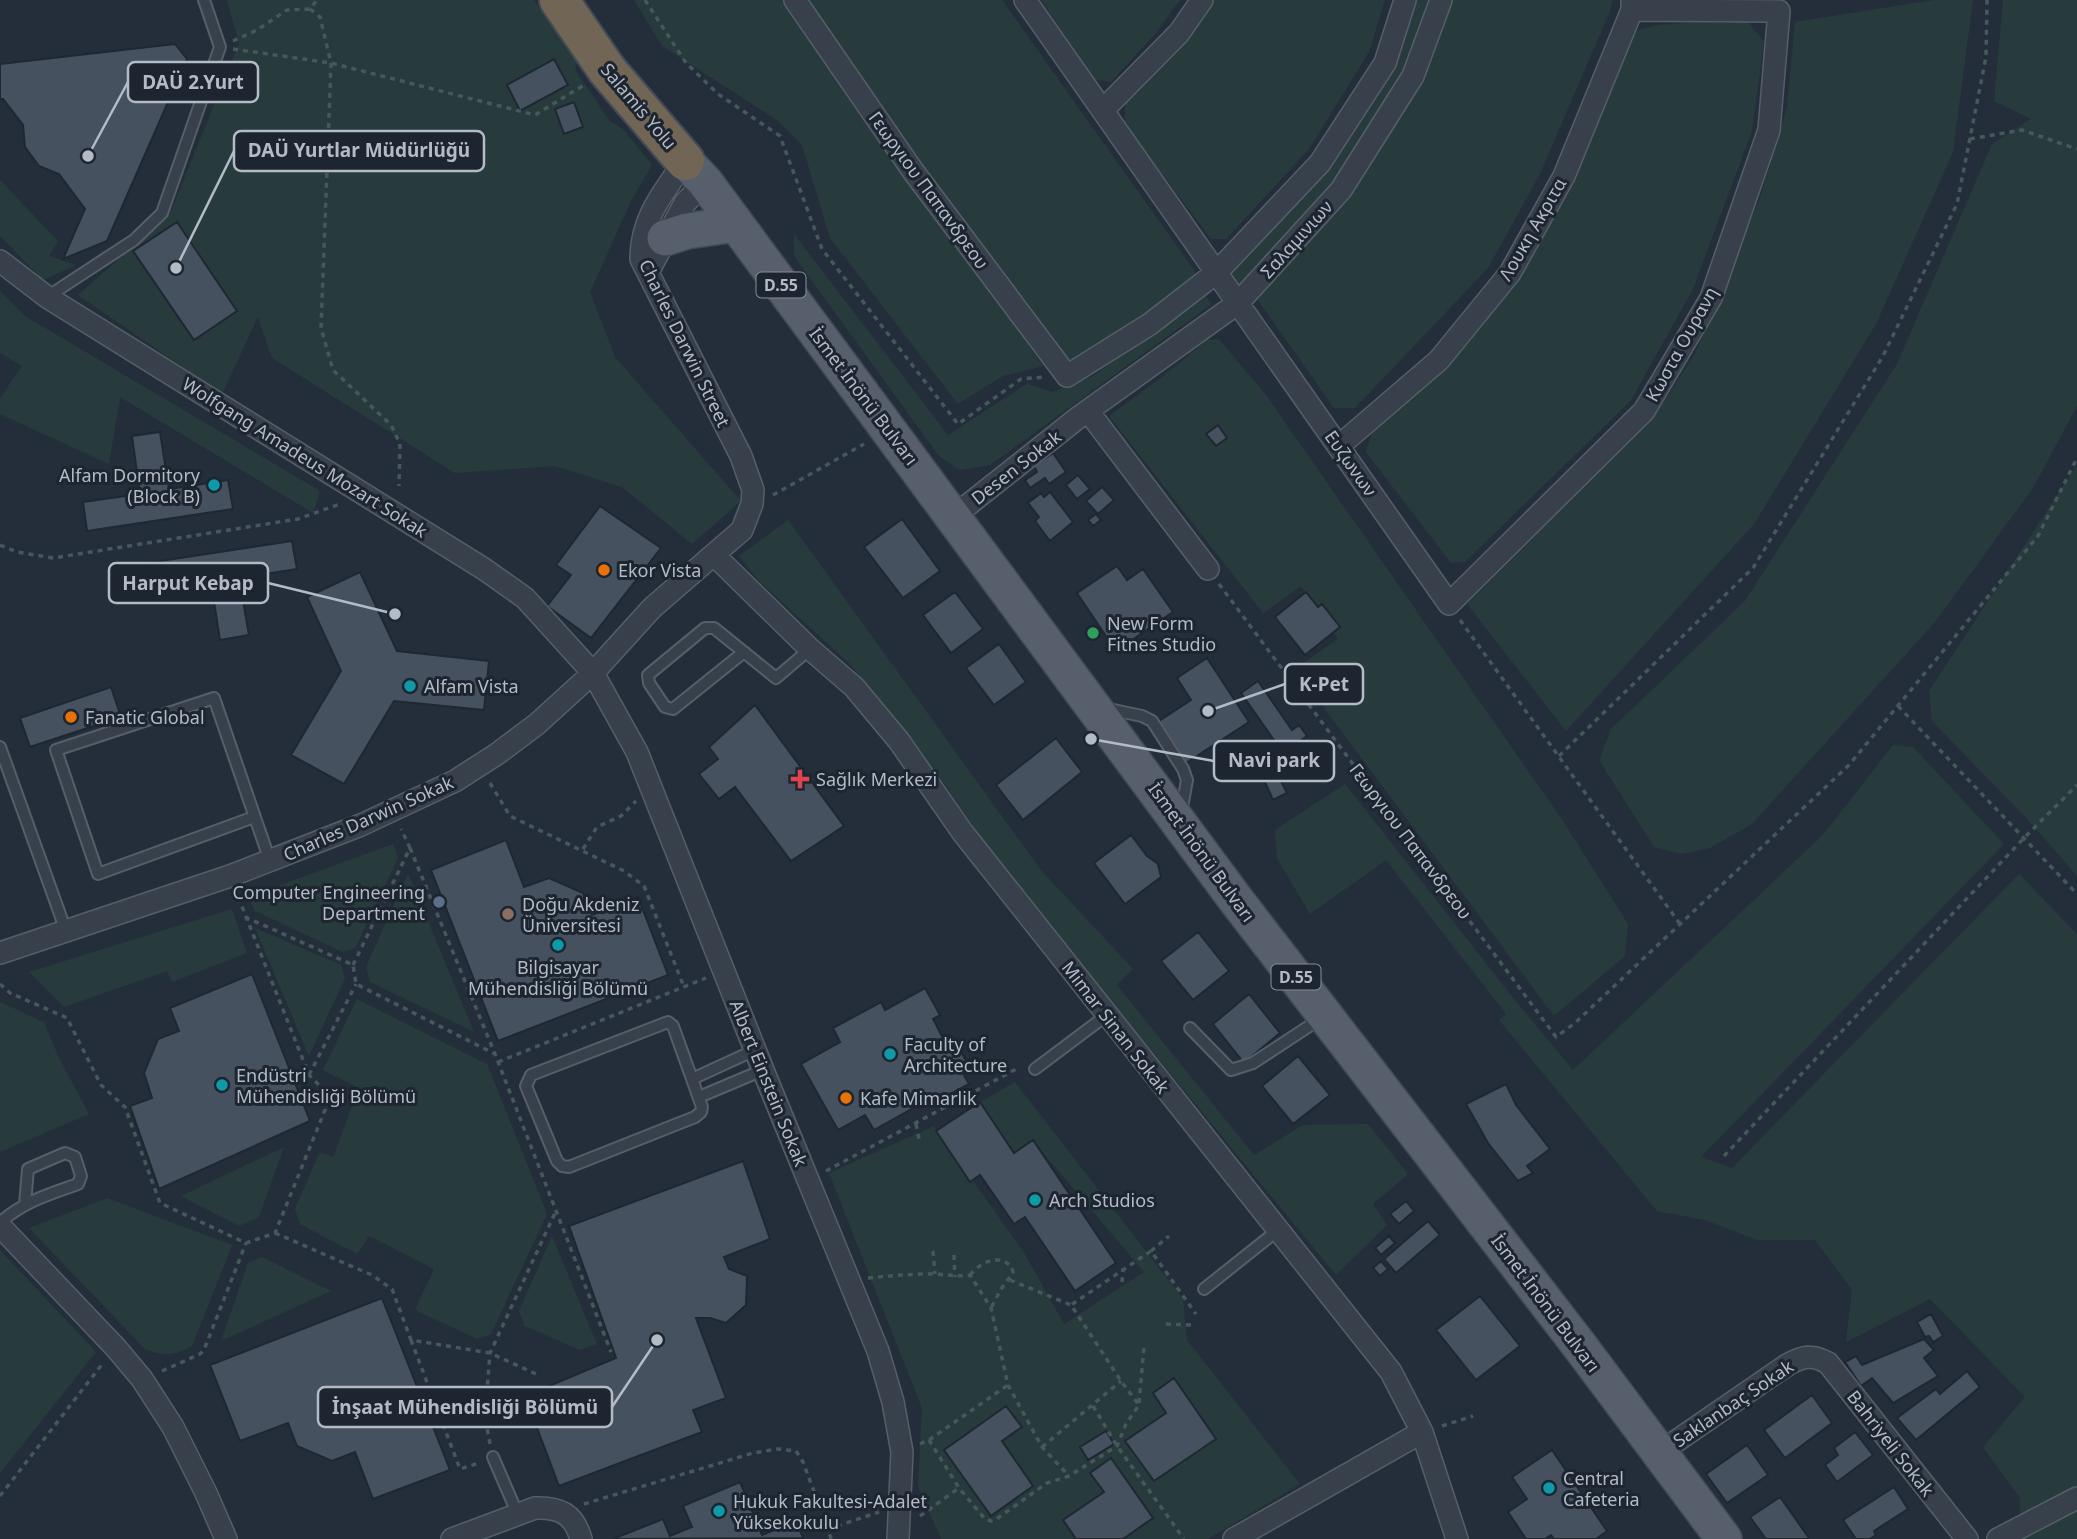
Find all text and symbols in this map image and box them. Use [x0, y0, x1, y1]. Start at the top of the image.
street label: Salamis Yolu [596, 58, 682, 154]
callout: DAÜ 2.Yurt [128, 62, 258, 102]
text: DAÜ 2.Yurt [142, 69, 244, 95]
street label: Γεωργιου Παπανδρεου [864, 106, 994, 274]
callout: DAÜ Yurtlar Müdürlüğü [234, 131, 484, 171]
text: DAÜ Yurtlar Müdürlüğü [248, 137, 470, 163]
street label: Λουκη Ακριτα [1493, 173, 1571, 285]
street label: Σαλαμινιων [1255, 195, 1337, 283]
street label: Charles Darwin Street [634, 255, 736, 431]
road number: D.55 [756, 272, 806, 298]
street label: Κωστα Ουρανη [1639, 282, 1723, 406]
street label: İsmet İnönü Bulvarı [804, 322, 924, 470]
street label: Wolfgang Amadeus Mozart Sokak [178, 371, 432, 543]
street label: Desen Sokak [966, 424, 1066, 510]
street label: Ευζωνων [1320, 425, 1382, 501]
place label: Alfam Dormitory (Block B) [59, 463, 201, 508]
marker: Alfam Dormitory (Block B) [206, 477, 222, 493]
place label: Ekor Vista [618, 558, 701, 582]
marker: Ekor Vista [596, 562, 612, 578]
callout: Harput Kebap [109, 563, 268, 603]
text: Harput Kebap [122, 570, 254, 596]
place label: New Form Fitnes Studio [1107, 611, 1216, 656]
marker: New Form Fitnes Studio [1085, 625, 1101, 641]
callout: K-Pet [1285, 664, 1363, 704]
text: K-Pet [1299, 671, 1349, 697]
place label: Alfam Vista [424, 674, 519, 698]
marker: Alfam Vista [402, 678, 418, 694]
place label: Fanatic Global [85, 705, 205, 729]
marker: Fanatic Global [63, 709, 79, 725]
callout: Navi park [1214, 741, 1334, 781]
text: Navi park [1228, 747, 1320, 773]
street label: Γεωργιου Παπανδρεου [1344, 758, 1478, 924]
place label: Sağlık Merkezi [816, 767, 937, 791]
marker: Sağlık Merkezi [790, 769, 810, 789]
street label: Charles Darwin Sokak [279, 770, 457, 866]
street label: İsmet İnönü Bulvarı [1143, 778, 1261, 926]
place label: Computer Engineering Department [232, 880, 425, 925]
place label: Doğu Akdeniz Üniversitesi [522, 892, 639, 937]
marker: Computer Engineering Department [431, 894, 447, 910]
marker: Doğu Akdeniz Üniversitesi [500, 906, 516, 922]
marker: Bilgisayar Mühendisliği Bölümü [550, 937, 566, 953]
place label: Bilgisayar Mühendisliği Bölümü [468, 955, 648, 1000]
street label: Mimar Sinan Sokak [1057, 956, 1175, 1098]
road number: D.55 [1272, 965, 1320, 990]
street label: Albert Einstein Sokak [725, 996, 814, 1170]
place label: Faculty of Architecture [904, 1032, 1007, 1077]
marker: Faculty of Architecture [882, 1046, 898, 1062]
place label: Endüstri Mühendisliği Bölümü [236, 1063, 416, 1108]
marker: Endüstri Mühendisliği Bölümü [214, 1077, 230, 1093]
place label: Kafe Mimarlik [860, 1086, 977, 1110]
marker: Kafe Mimarlik [838, 1090, 854, 1106]
place label: Arch Studios [1049, 1188, 1155, 1212]
marker: Arch Studios [1027, 1192, 1043, 1208]
street label: İsmet İnönü Bulvarı [1486, 1229, 1606, 1377]
street label: Saklanbaç Sokak [1668, 1354, 1798, 1452]
street label: Bahriyeli Sokak [1842, 1385, 1940, 1501]
callout: İnşaat Mühendisliği Bölümü [318, 1387, 612, 1427]
text: İnşaat Mühendisliği Bölümü [332, 1394, 598, 1420]
place label: Central Cafeteria [1563, 1466, 1640, 1511]
marker: Central Cafeteria [1541, 1480, 1557, 1496]
place label: Hukuk Fakultesi-Adalet Yüksekokulu [733, 1489, 927, 1534]
marker: Hukuk Fakultesi-Adalet Yüksekokulu [711, 1503, 727, 1519]

